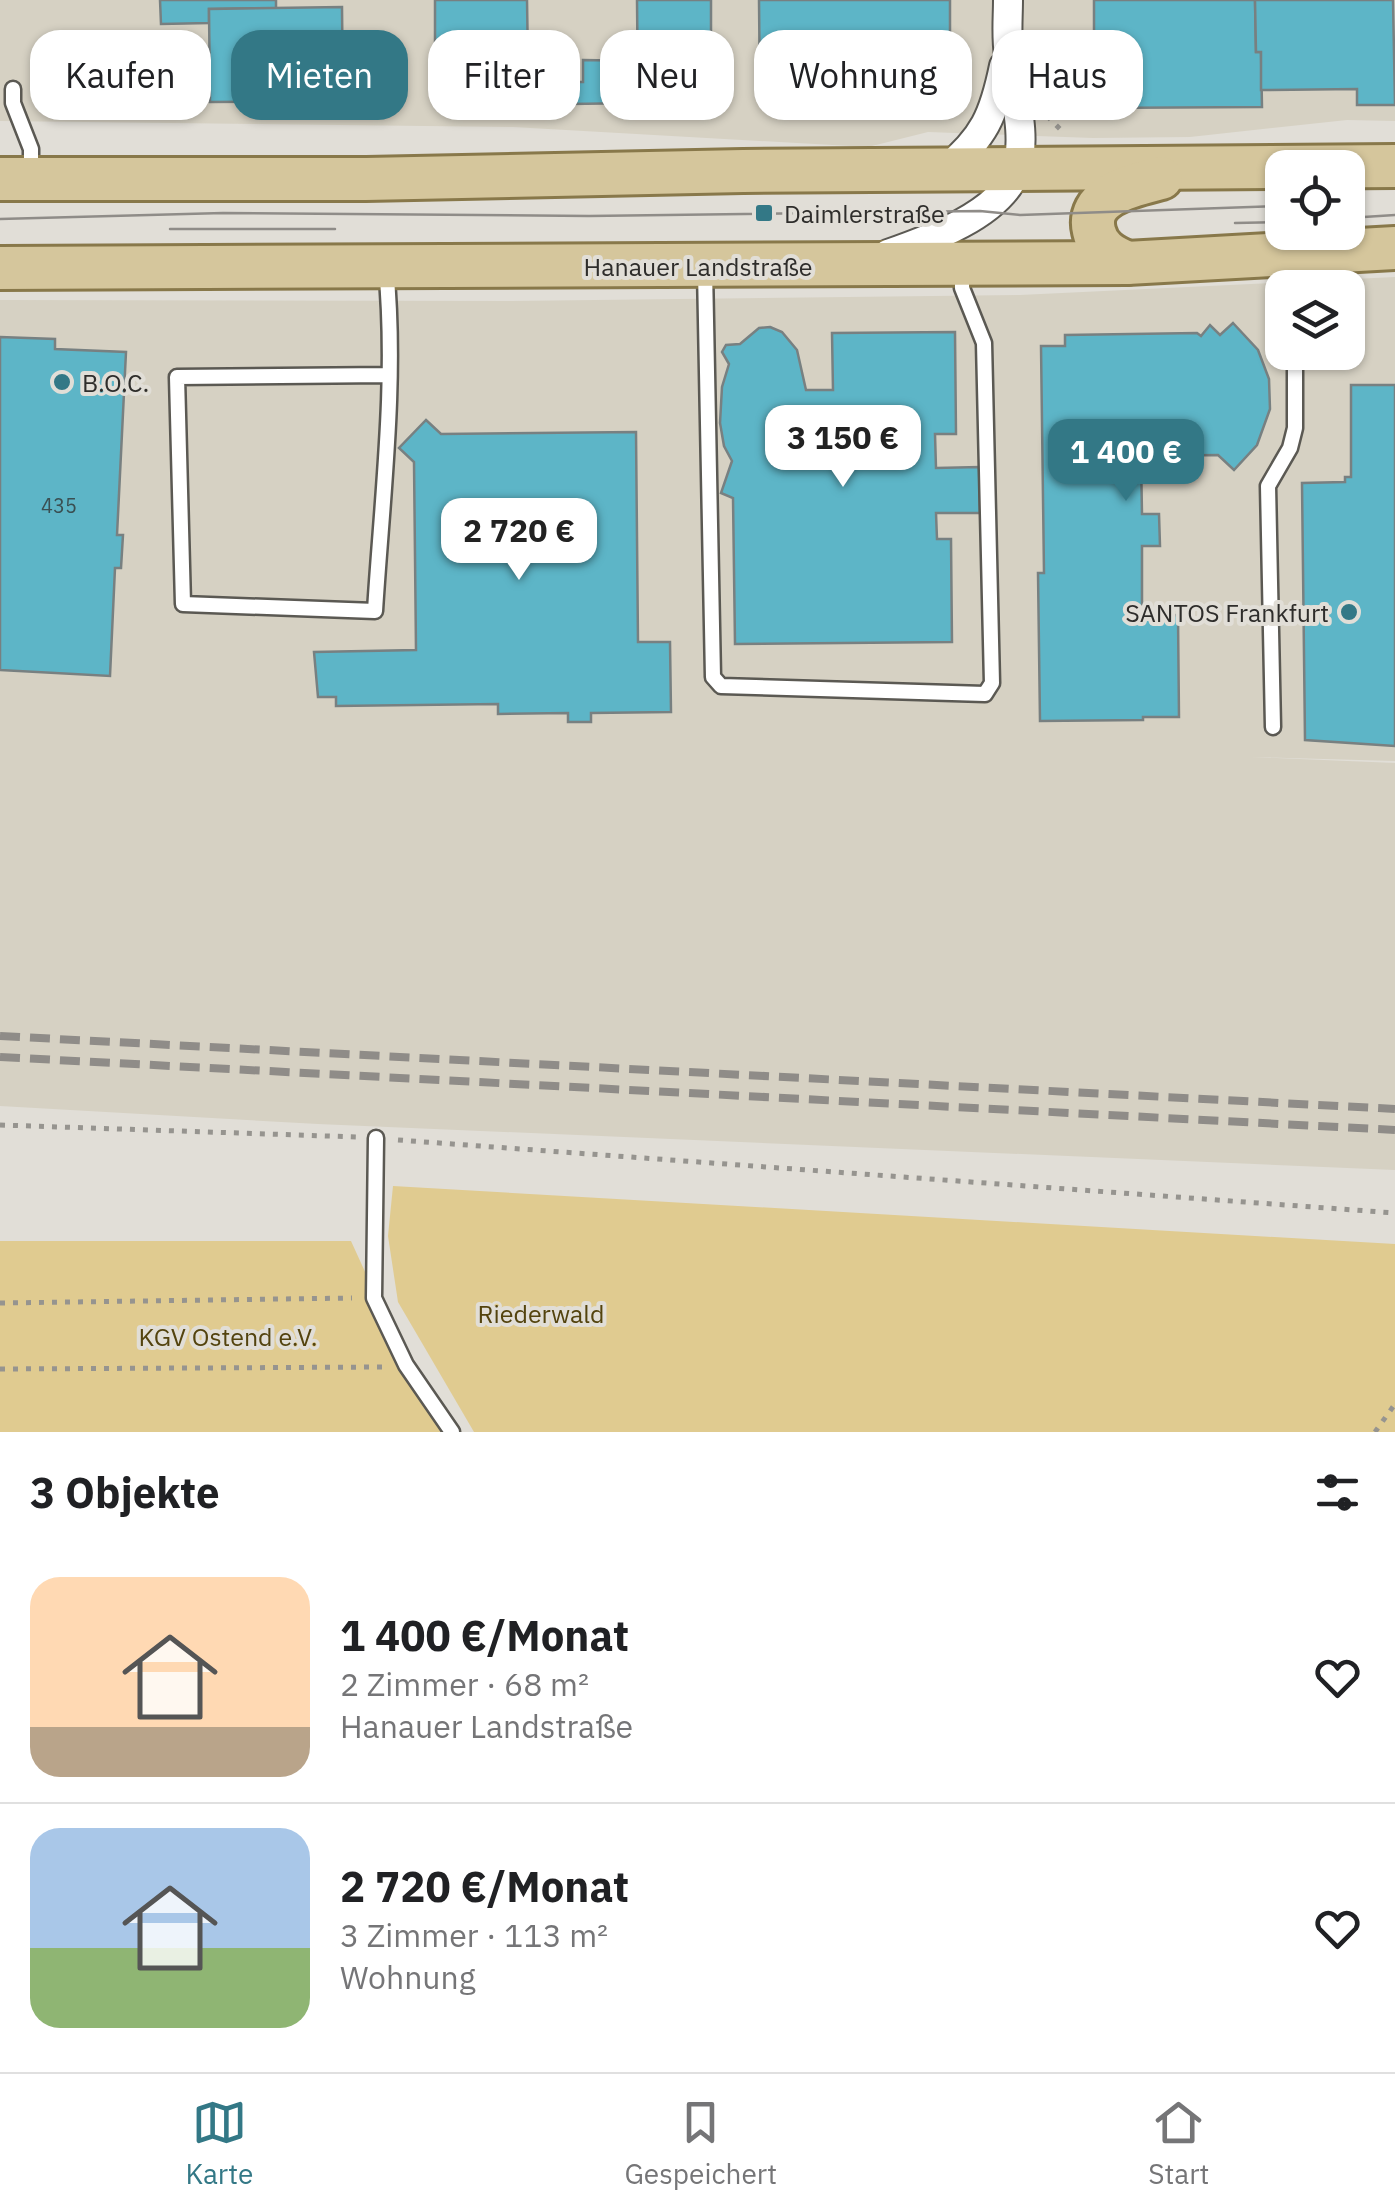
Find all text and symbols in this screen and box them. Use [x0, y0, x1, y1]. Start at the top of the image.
chip: Kaufen [30, 30, 211, 120]
chip: Mieten [231, 30, 408, 120]
chip: Filter [428, 30, 580, 120]
chip: Neu [600, 30, 734, 120]
chip: Wohnung [754, 30, 972, 120]
chip: Haus [992, 30, 1143, 120]
map controls [1265, 150, 1365, 370]
button: locate [1265, 150, 1365, 250]
place label: Daimlerstraße [784, 197, 945, 230]
marker: Daimlerstraße [753, 202, 775, 224]
street label: Hanauer Landstraße [583, 250, 813, 283]
button: layers [1265, 270, 1365, 370]
place label: B.O.C. [82, 366, 149, 399]
marker: B.O.C. [51, 371, 73, 393]
pin: 3 150 € [751, 405, 935, 490]
text: 3 150 € [787, 416, 899, 458]
pin: 1 400 € [1034, 419, 1218, 504]
text: 1 400 € [1070, 430, 1182, 472]
house number: 435 [41, 492, 77, 519]
pin: 2 720 € [427, 498, 611, 583]
text: 2 720 € [463, 509, 575, 551]
place label: SANTOS Frankfurt [1125, 596, 1329, 629]
marker: SANTOS Frankfurt [1338, 601, 1360, 623]
park label: Riederwald [477, 1297, 605, 1330]
park label: KGV Ostend e.V. [138, 1320, 318, 1353]
text: 3 Objekte [30, 1465, 220, 1520]
icon: filters [1310, 1465, 1365, 1520]
text: 1 400 €/Monat [340, 1608, 629, 1663]
icon: home [110, 1617, 230, 1737]
icon: heart [1310, 1650, 1365, 1705]
text: 2 Zimmer · 68 m² [340, 1663, 589, 1705]
text: Hanauer Landstraße [340, 1705, 633, 1747]
text: 2 720 €/Monat [340, 1859, 629, 1914]
icon: home [110, 1868, 230, 1988]
icon: heart [1310, 1901, 1365, 1956]
text: 3 Zimmer · 113 m² [340, 1914, 608, 1956]
text: Wohnung [340, 1956, 476, 1998]
tab: Karte [186, 2095, 253, 2192]
tab: Gespeichert [624, 2095, 777, 2192]
tab: Start [1148, 2095, 1209, 2192]

